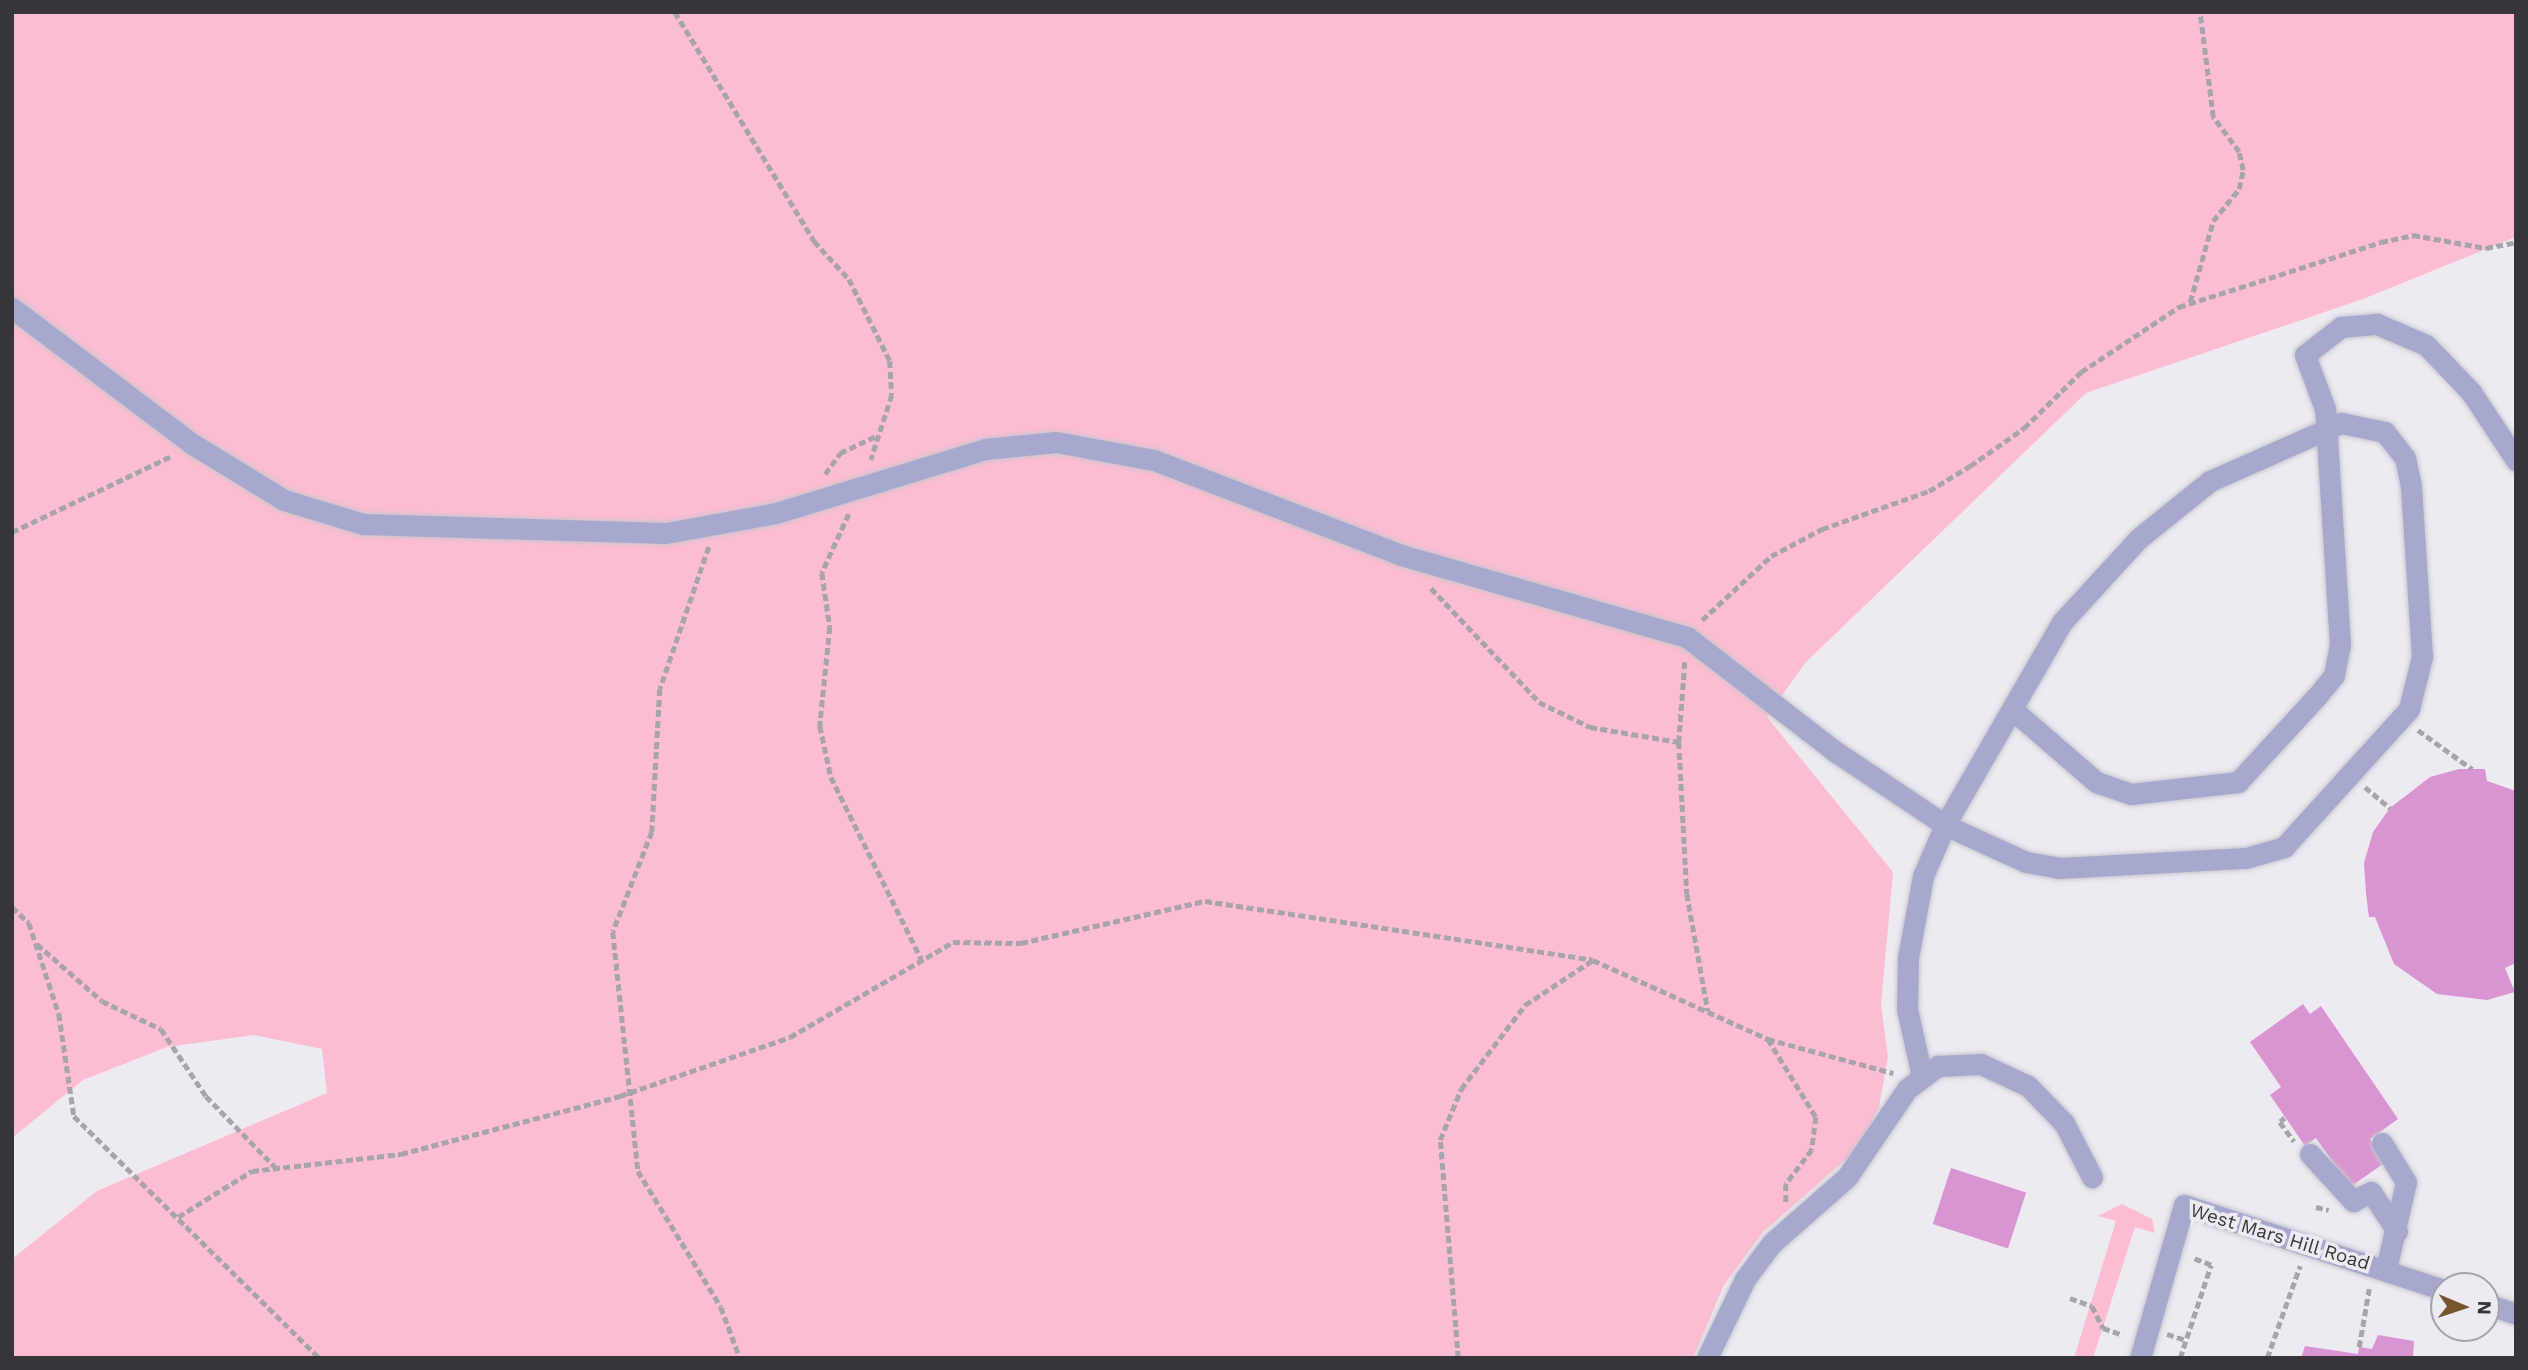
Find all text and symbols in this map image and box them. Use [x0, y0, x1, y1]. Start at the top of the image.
street label: West Mars Hill Road [2187, 1199, 2373, 1275]
north arrow [2430, 1272, 2500, 1342]
text: N [2473, 1300, 2496, 1315]

